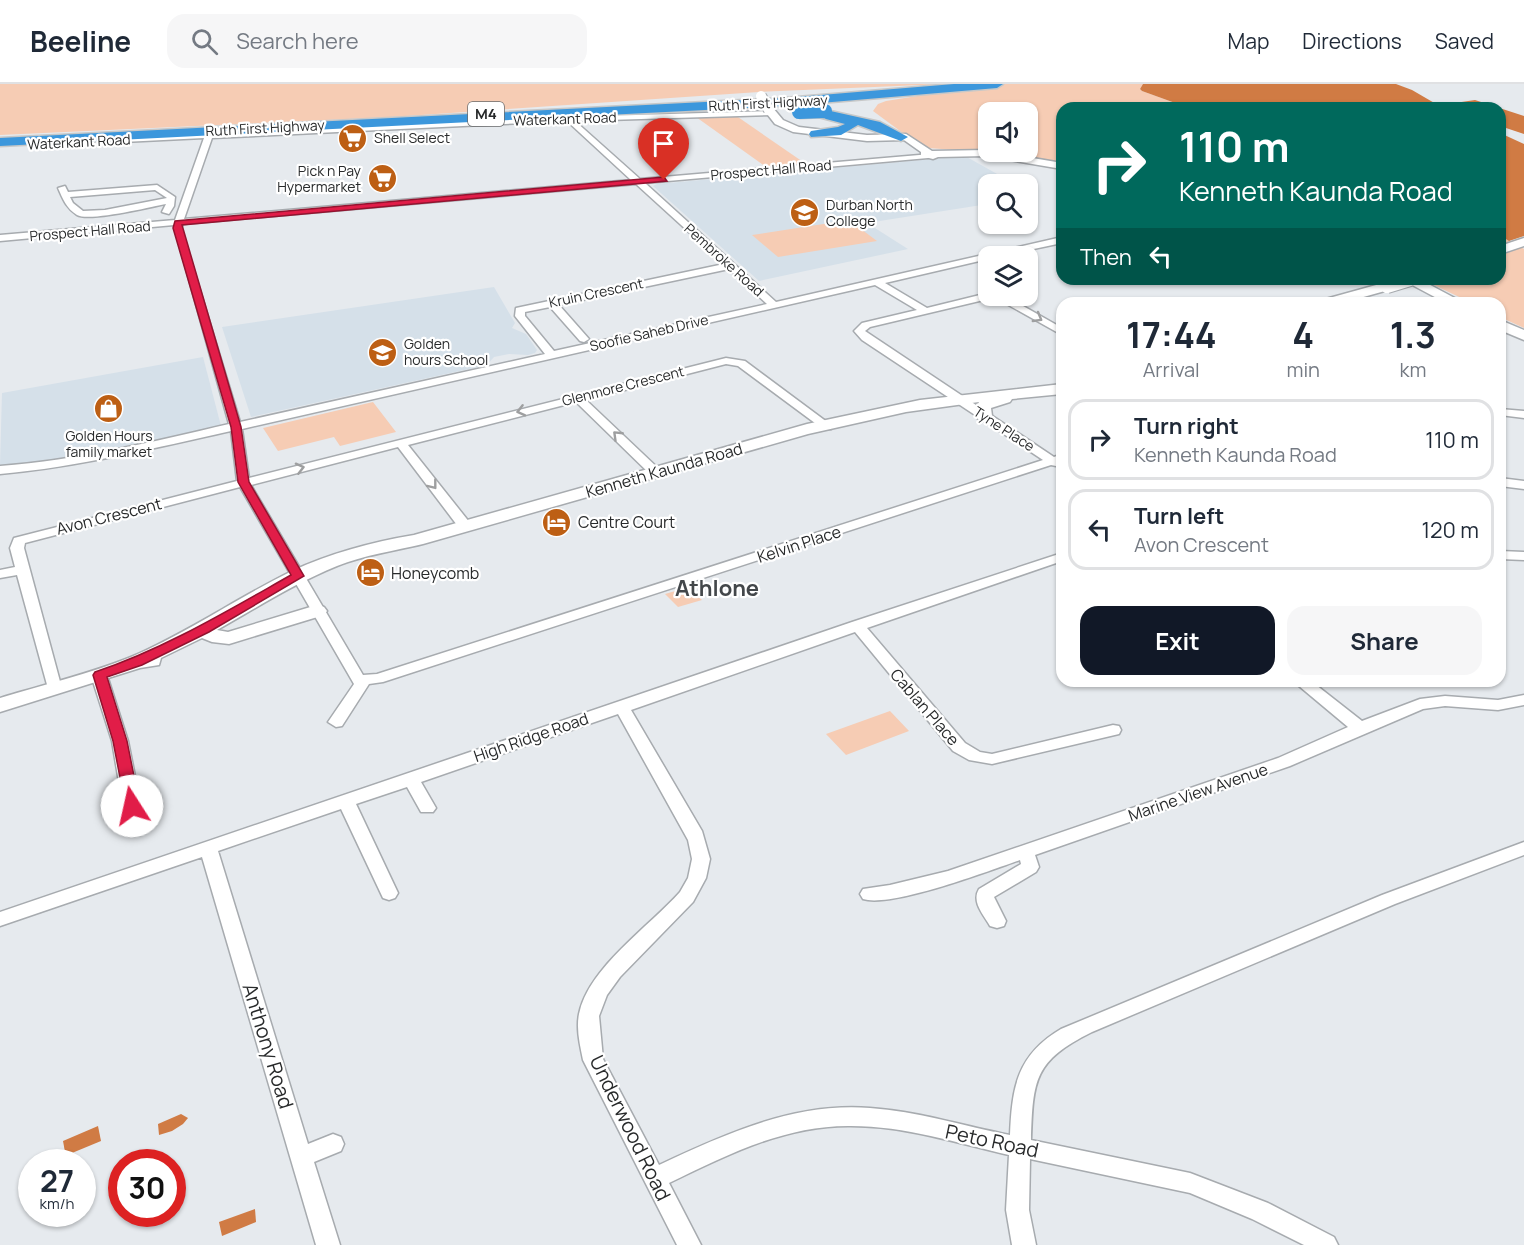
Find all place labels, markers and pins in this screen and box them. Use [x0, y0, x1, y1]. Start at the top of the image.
pin [638, 118, 689, 180]
supermarket icon: Shell Select [337, 122, 369, 154]
place label: Shell Select [374, 128, 450, 147]
place label: Pick n Pay Hypermarket [277, 161, 362, 196]
supermarket icon: Pick n Pay Hypermarket [366, 163, 398, 195]
place label: Durban North College [826, 195, 913, 230]
school or university icon: Durban North College [789, 197, 821, 229]
place label: Golden hours School [404, 334, 488, 369]
school or university icon: Golden hours School [367, 336, 399, 368]
shop icon: Golden Hours family market [93, 393, 125, 425]
place label: Golden Hours family market [65, 426, 153, 461]
hotel icon: Centre Court [541, 506, 573, 538]
place label: Centre Court [578, 511, 675, 533]
hotel icon: Honeycomb [354, 557, 386, 589]
place label: Honeycomb [391, 562, 479, 584]

